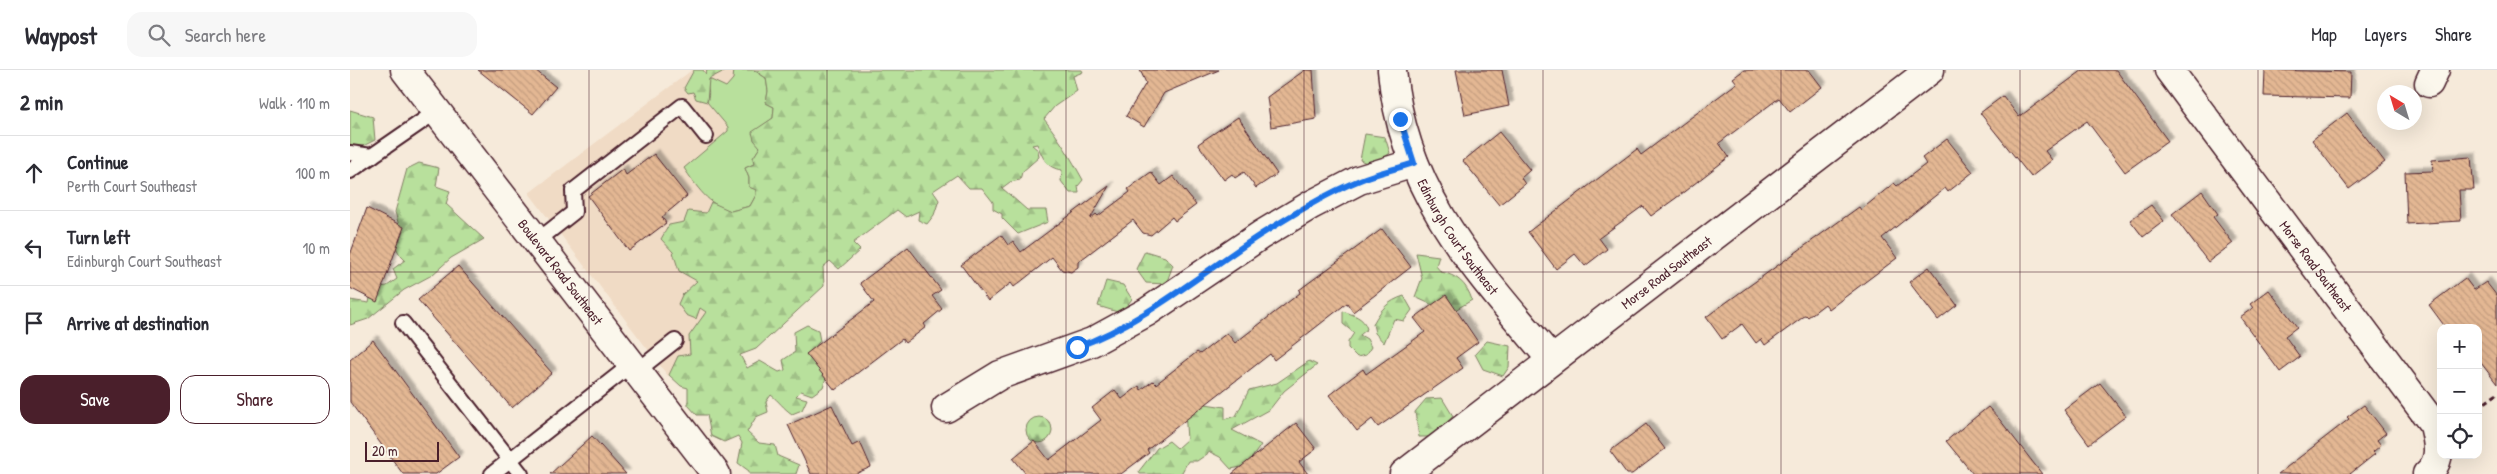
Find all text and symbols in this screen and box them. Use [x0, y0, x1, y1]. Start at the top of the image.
search box [127, 12, 477, 57]
text: Waypost [25, 19, 97, 51]
icon: search [145, 21, 173, 49]
text: Search here [185, 22, 266, 48]
text: Map [2311, 22, 2337, 47]
text: Layers [2365, 22, 2407, 47]
text: Share [2435, 22, 2472, 47]
north arrow [2377, 85, 2422, 130]
text: 2 min [20, 88, 63, 117]
text: Walk · 110 m [259, 92, 330, 114]
route end [1389, 108, 1412, 131]
text: Continue [67, 149, 128, 175]
icon: ahead [20, 159, 48, 187]
text: 100 m [295, 162, 330, 184]
text: Perth Court Southeast [67, 175, 197, 197]
street label: Edinburgh Court Southeast [1413, 176, 1503, 299]
street label: Boulevard Road Southeast [514, 215, 608, 329]
street label: Morse Road Southeast [2276, 216, 2356, 316]
text: Turn left [67, 224, 130, 250]
street label: Morse Road Southeast [1617, 231, 1716, 313]
icon: left [20, 234, 48, 262]
text: 10 m [302, 237, 330, 259]
text: Edinburgh Court Southeast [67, 250, 221, 272]
icon: arrive [20, 309, 48, 337]
text: Arrive at destination [67, 310, 209, 336]
map controls [2437, 324, 2482, 459]
button: + [2437, 324, 2482, 369]
route start [1066, 336, 1089, 359]
button: − [2437, 369, 2482, 414]
button: Save [20, 375, 170, 424]
button: Share [180, 375, 330, 424]
button: locate [2437, 414, 2482, 459]
scale bar [365, 439, 439, 462]
text: 20 m [372, 441, 398, 460]

